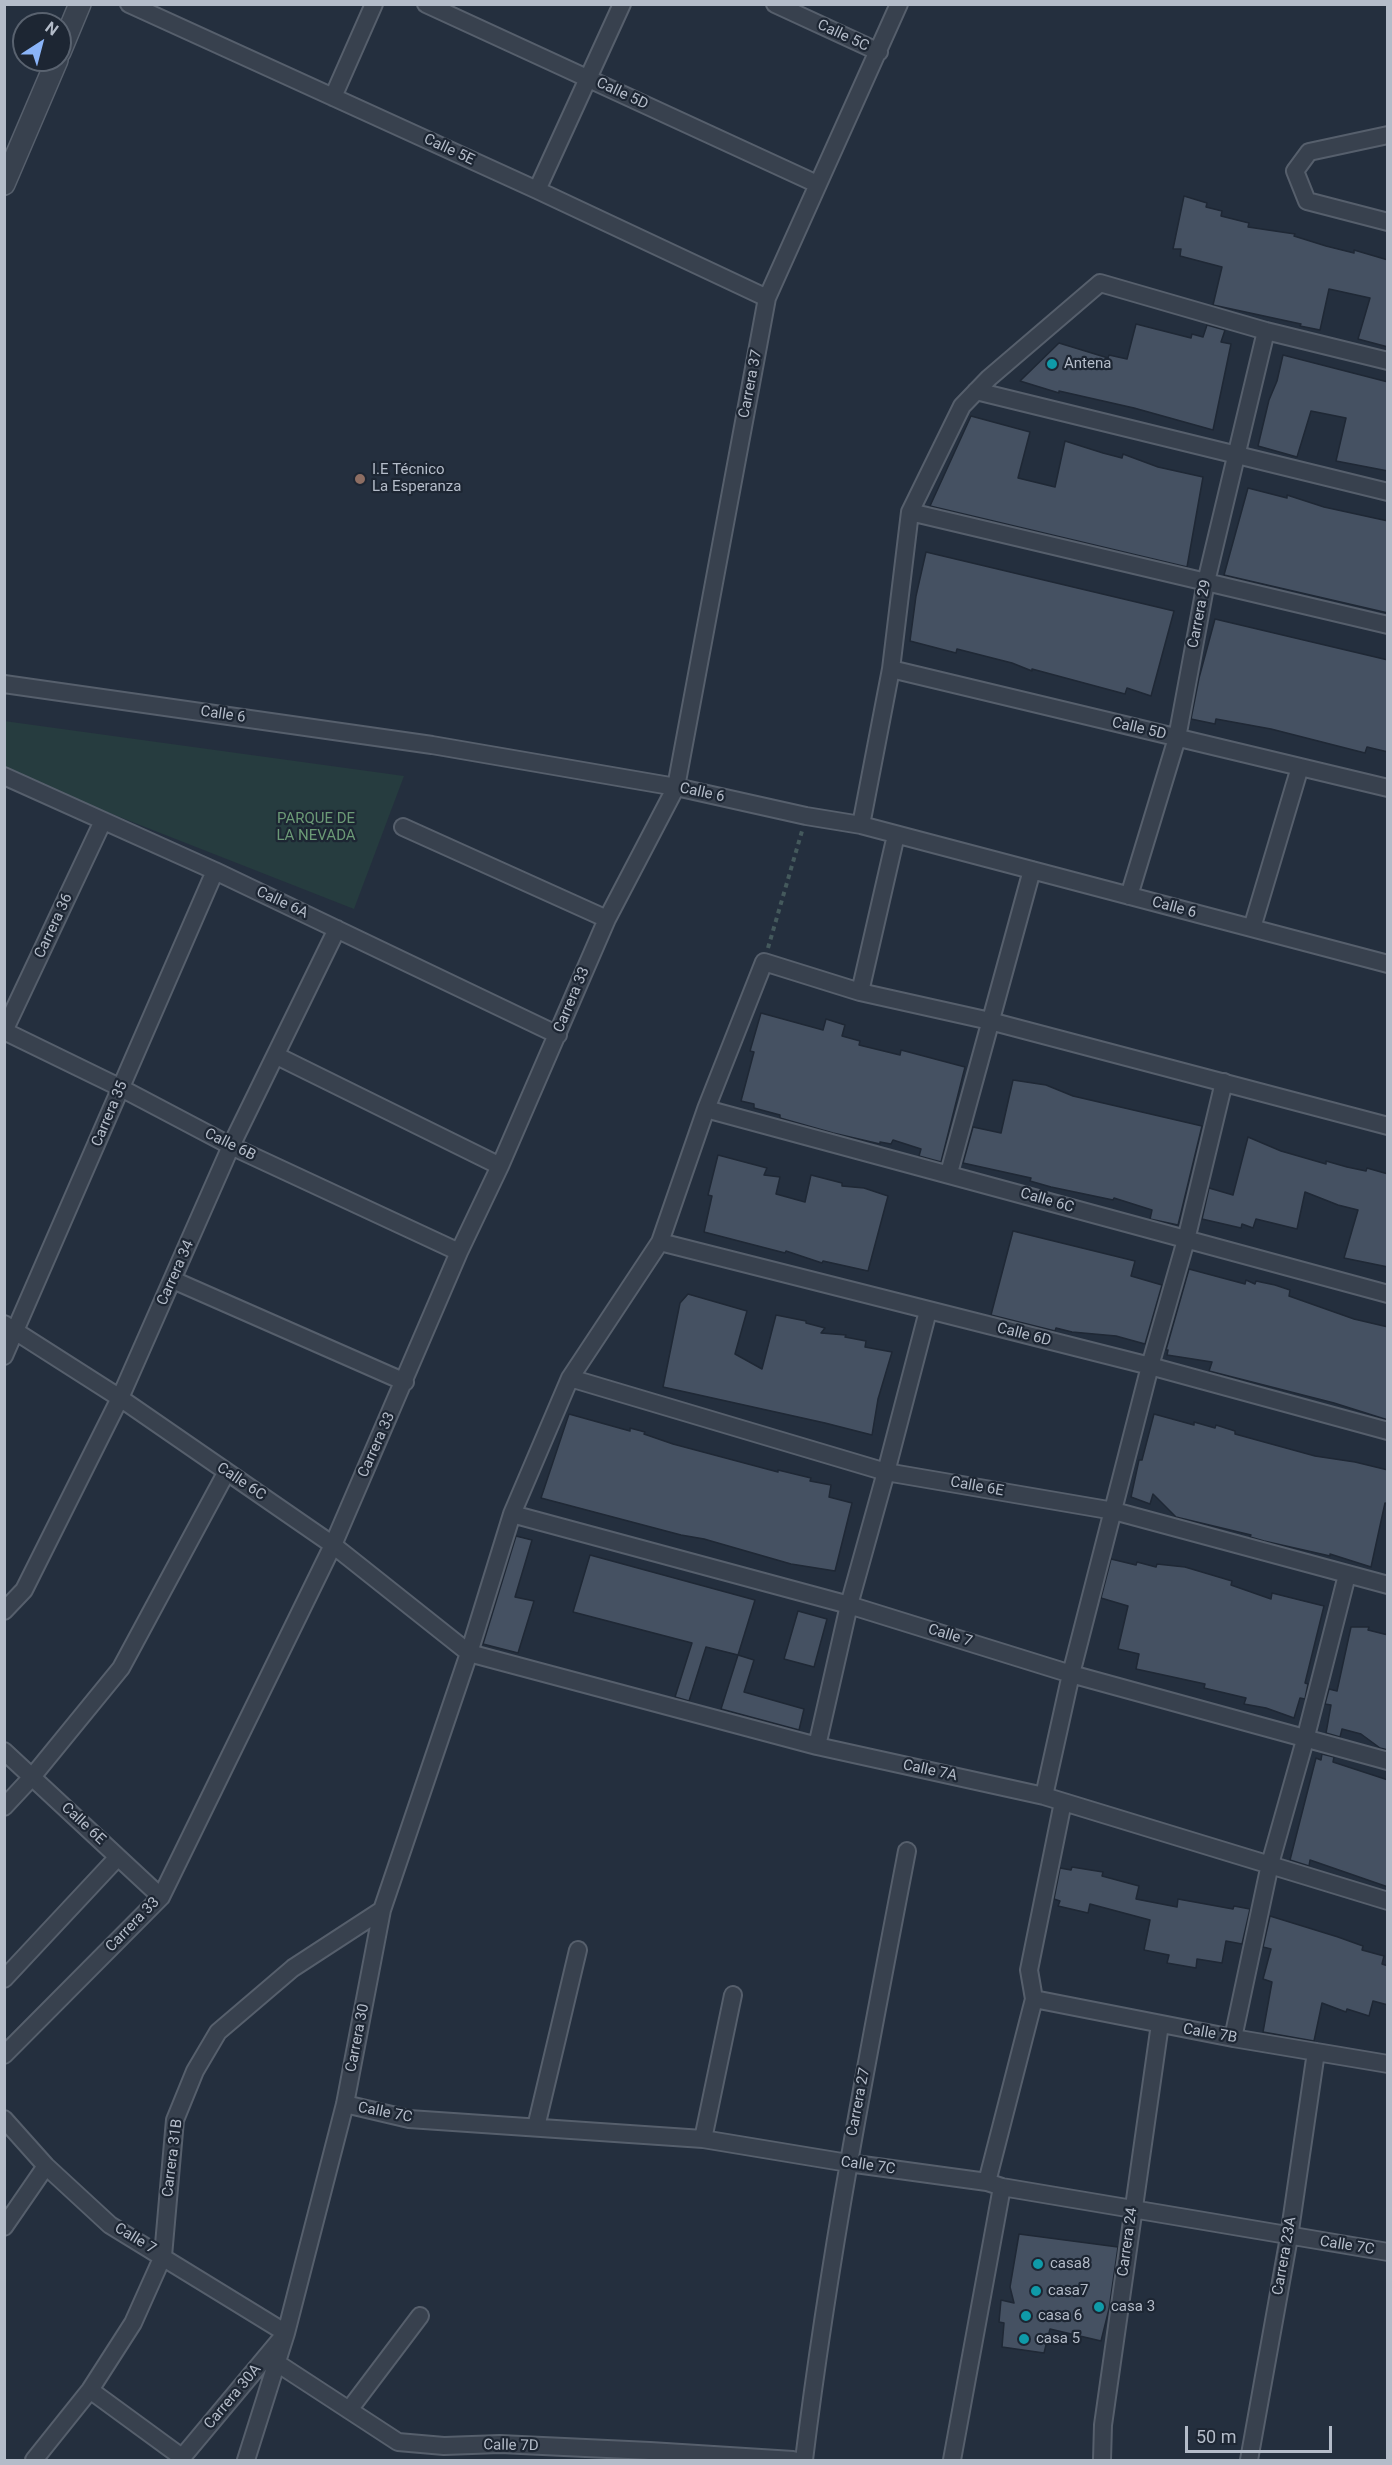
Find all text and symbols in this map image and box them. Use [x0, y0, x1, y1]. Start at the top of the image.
north arrow [12, 12, 72, 72]
street label: Calle 5C [814, 16, 872, 56]
text: N [42, 18, 62, 40]
street label: Calle 5D [593, 74, 651, 114]
street label: Calle 5E [421, 130, 477, 170]
street label: Carrera 37 [736, 348, 766, 420]
place label: Antena [1064, 355, 1111, 373]
marker: Antena [1045, 357, 1059, 371]
place label: I.E Técnico La Esperanza [372, 461, 461, 496]
marker: I.E Técnico La Esperanza [353, 472, 367, 486]
street label: Carrera 29 [1185, 578, 1215, 650]
street label: Calle 6 [199, 703, 247, 727]
street label: Calle 5D [1110, 714, 1168, 744]
street label: Calle 6 [678, 779, 726, 807]
park label: PARQUE DE LA NEVADA [276, 810, 356, 845]
street label: Calle 6A [253, 883, 311, 923]
street label: Carrera 36 [31, 891, 77, 961]
street label: Calle 6 [1150, 893, 1198, 923]
street label: Carrera 33 [550, 965, 594, 1035]
street label: Carrera 35 [88, 1079, 132, 1149]
street label: Calle 6B [201, 1125, 259, 1165]
street label: Calle 6C [1018, 1185, 1076, 1217]
street label: Carrera 34 [154, 1238, 198, 1308]
street label: Calle 6D [995, 1320, 1053, 1350]
street label: Carrera 33 [355, 1410, 399, 1480]
street label: Calle 6C [213, 1459, 269, 1505]
street label: Calle 6E [949, 1473, 1005, 1501]
street label: Calle 7 [926, 1621, 974, 1651]
street label: Calle 7A [901, 1756, 959, 1786]
street label: Calle 6E [57, 1799, 109, 1849]
street label: Carrera 33 [102, 1894, 164, 1956]
street label: Carrera 30 [343, 2002, 373, 2074]
street label: Calle 7B [1182, 2020, 1238, 2048]
street label: Carrera 27 [844, 2066, 874, 2138]
street label: Calle 7C [356, 2099, 414, 2127]
street label: Carrera 31B [159, 2118, 187, 2198]
street label: Calle 7C [839, 2153, 897, 2179]
street label: Carrera 24 [1114, 2206, 1142, 2278]
street label: Carrera 23A [1269, 2215, 1301, 2297]
street label: Calle 7 [111, 2220, 159, 2258]
street label: Calle 7C [1318, 2233, 1376, 2259]
place label: casa8 [1050, 2255, 1090, 2273]
marker: casa8 [1031, 2257, 1045, 2271]
place label: casa7 [1048, 2282, 1088, 2300]
marker: casa7 [1029, 2284, 1043, 2298]
place label: casa 3 [1111, 2298, 1155, 2316]
marker: casa 3 [1092, 2300, 1106, 2314]
place label: casa 6 [1038, 2307, 1082, 2325]
marker: casa 6 [1019, 2309, 1033, 2323]
place label: casa 5 [1036, 2330, 1080, 2348]
marker: casa 5 [1017, 2332, 1031, 2346]
street label: Carrera 30A [201, 2361, 265, 2433]
scale bar [1188, 2414, 1335, 2452]
text: 50 m [1196, 2426, 1236, 2447]
street label: Calle 7D [483, 2437, 539, 2455]

